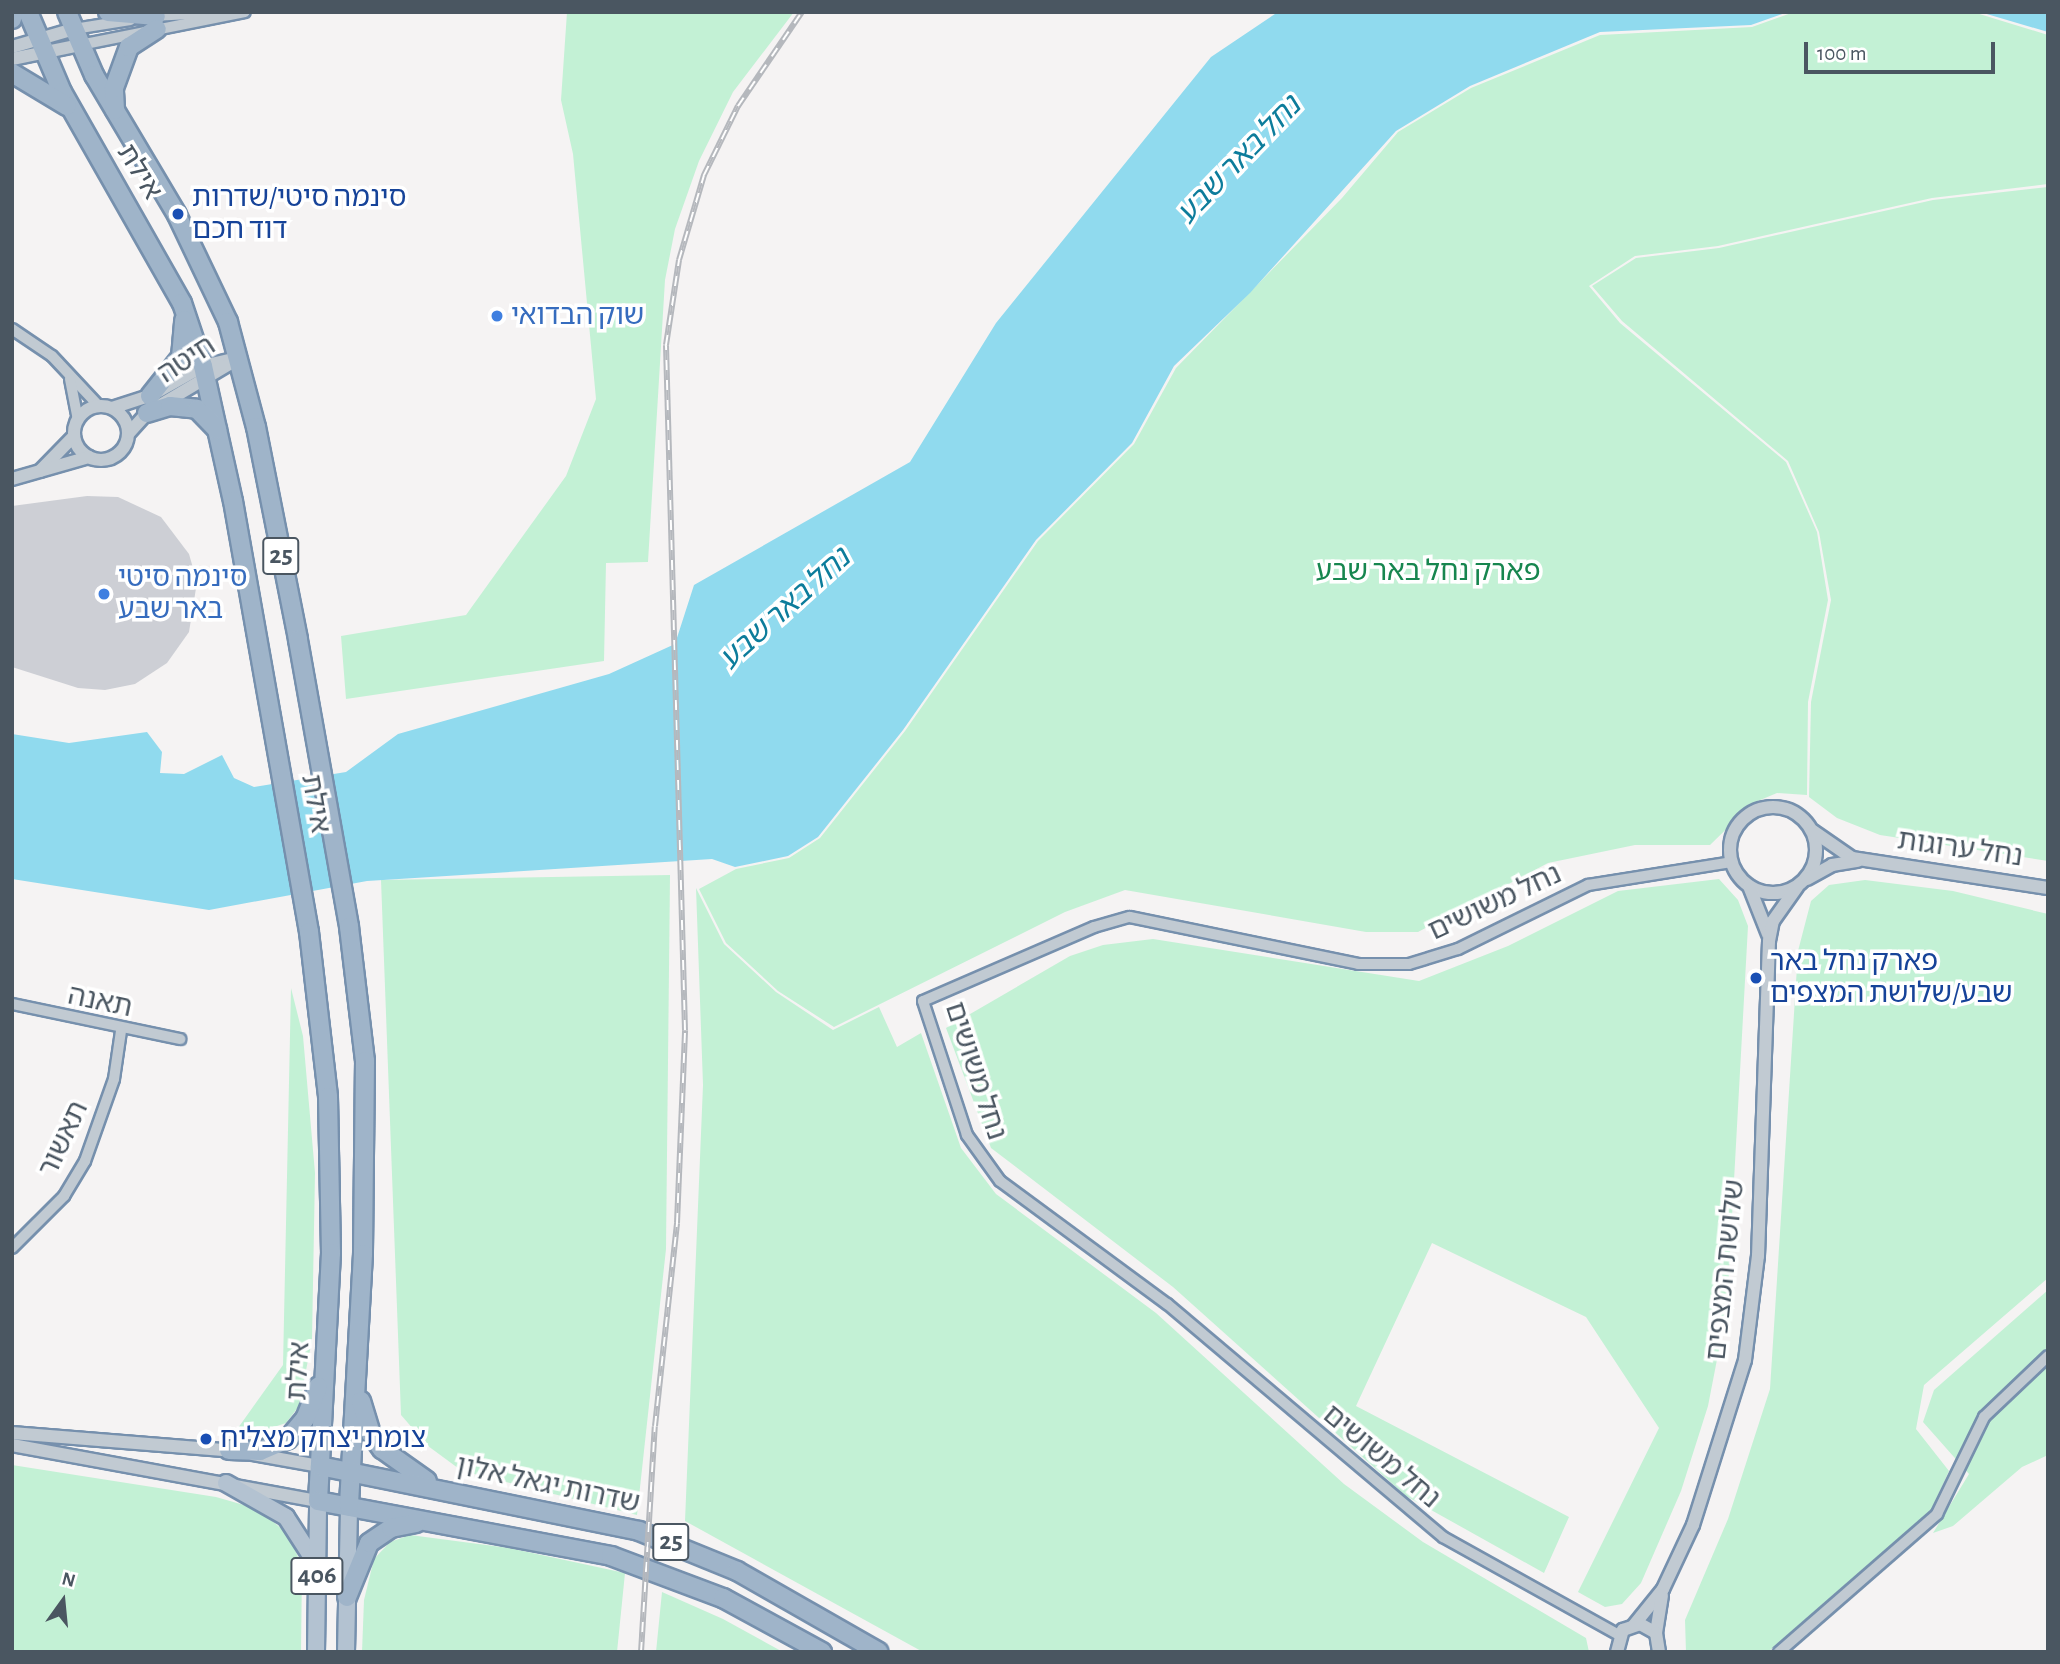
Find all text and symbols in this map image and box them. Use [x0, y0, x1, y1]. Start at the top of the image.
scale bar [1808, 28, 1999, 72]
text: 100 m [1817, 43, 1867, 64]
water label: נחל באר שבע [1169, 89, 1309, 231]
street label: אילת [109, 138, 169, 206]
place label: סינמה סיטי/שדרות דוד חכם [192, 181, 406, 247]
marker: סינמה סיטי/שדרות דוד חכם [170, 206, 186, 222]
place label: שוק הבדואי [511, 299, 644, 333]
marker: שוק הבדואי [489, 308, 505, 324]
street label: חיטה [152, 329, 222, 391]
road number: 25 [262, 534, 300, 578]
water label: נחל באר שבע [712, 541, 858, 677]
park label: פארק נחל באר שבע [1315, 555, 1541, 589]
place label: סינמה סיטי באר שבע [118, 561, 248, 627]
marker: סינמה סיטי באר שבע [96, 586, 112, 602]
street label: אילת [293, 772, 337, 836]
street label: נחל ערוגות [1895, 824, 2025, 874]
street label: נחל משושים [1423, 858, 1567, 948]
place label: פארק נחל באר שבע/שלושת המצפים [1770, 945, 2012, 1011]
marker: פארק נחל באר שבע/שלושת המצפים [1748, 970, 1764, 986]
street label: תאנה [65, 979, 135, 1025]
street label: נחל משושים [937, 998, 1013, 1144]
street label: תאשור [32, 1096, 96, 1182]
street label: שלושת המצפים [1700, 1178, 1752, 1362]
street label: אילת [281, 1341, 317, 1401]
street label: נחל משושים [1316, 1398, 1446, 1516]
place label: צומת יצחק מצליח [220, 1422, 426, 1456]
marker: צומת יצחק מצליח [198, 1431, 214, 1447]
street label: שדרות יגאל אלון [453, 1449, 643, 1521]
road number: 25 [652, 1520, 690, 1564]
road number: 406 [289, 1554, 345, 1598]
north arrow [28, 1566, 98, 1636]
text: N [60, 1569, 77, 1591]

